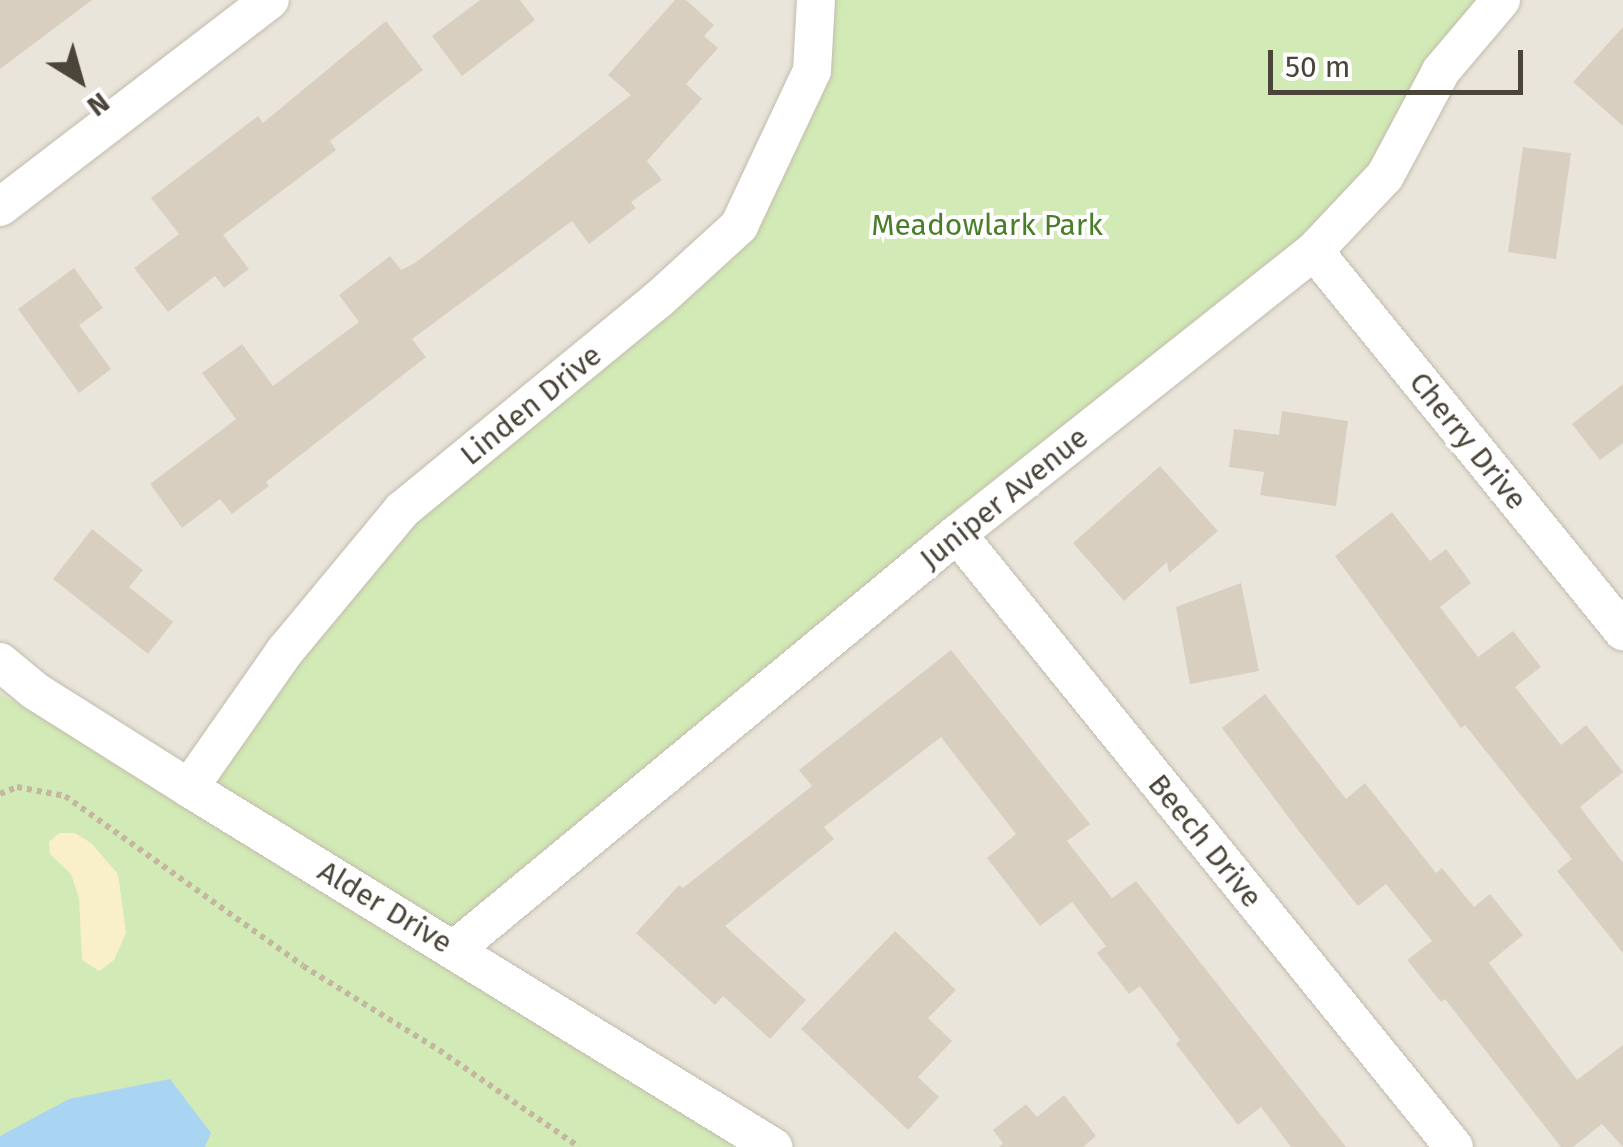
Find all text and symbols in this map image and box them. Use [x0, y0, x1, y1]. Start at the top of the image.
north arrow [30, 30, 130, 130]
scale bar [1273, 30, 1528, 92]
text: 50 m [1285, 49, 1350, 85]
text: N [81, 86, 116, 123]
park label: Meadowlark Park [871, 207, 1103, 243]
street label: Linden Drive [453, 337, 609, 473]
street label: Cherry Drive [1402, 365, 1534, 517]
street label: Juniper Avenue [913, 419, 1095, 577]
street label: Beech Drive [1140, 767, 1270, 915]
street label: Alder Drive [311, 853, 459, 961]

